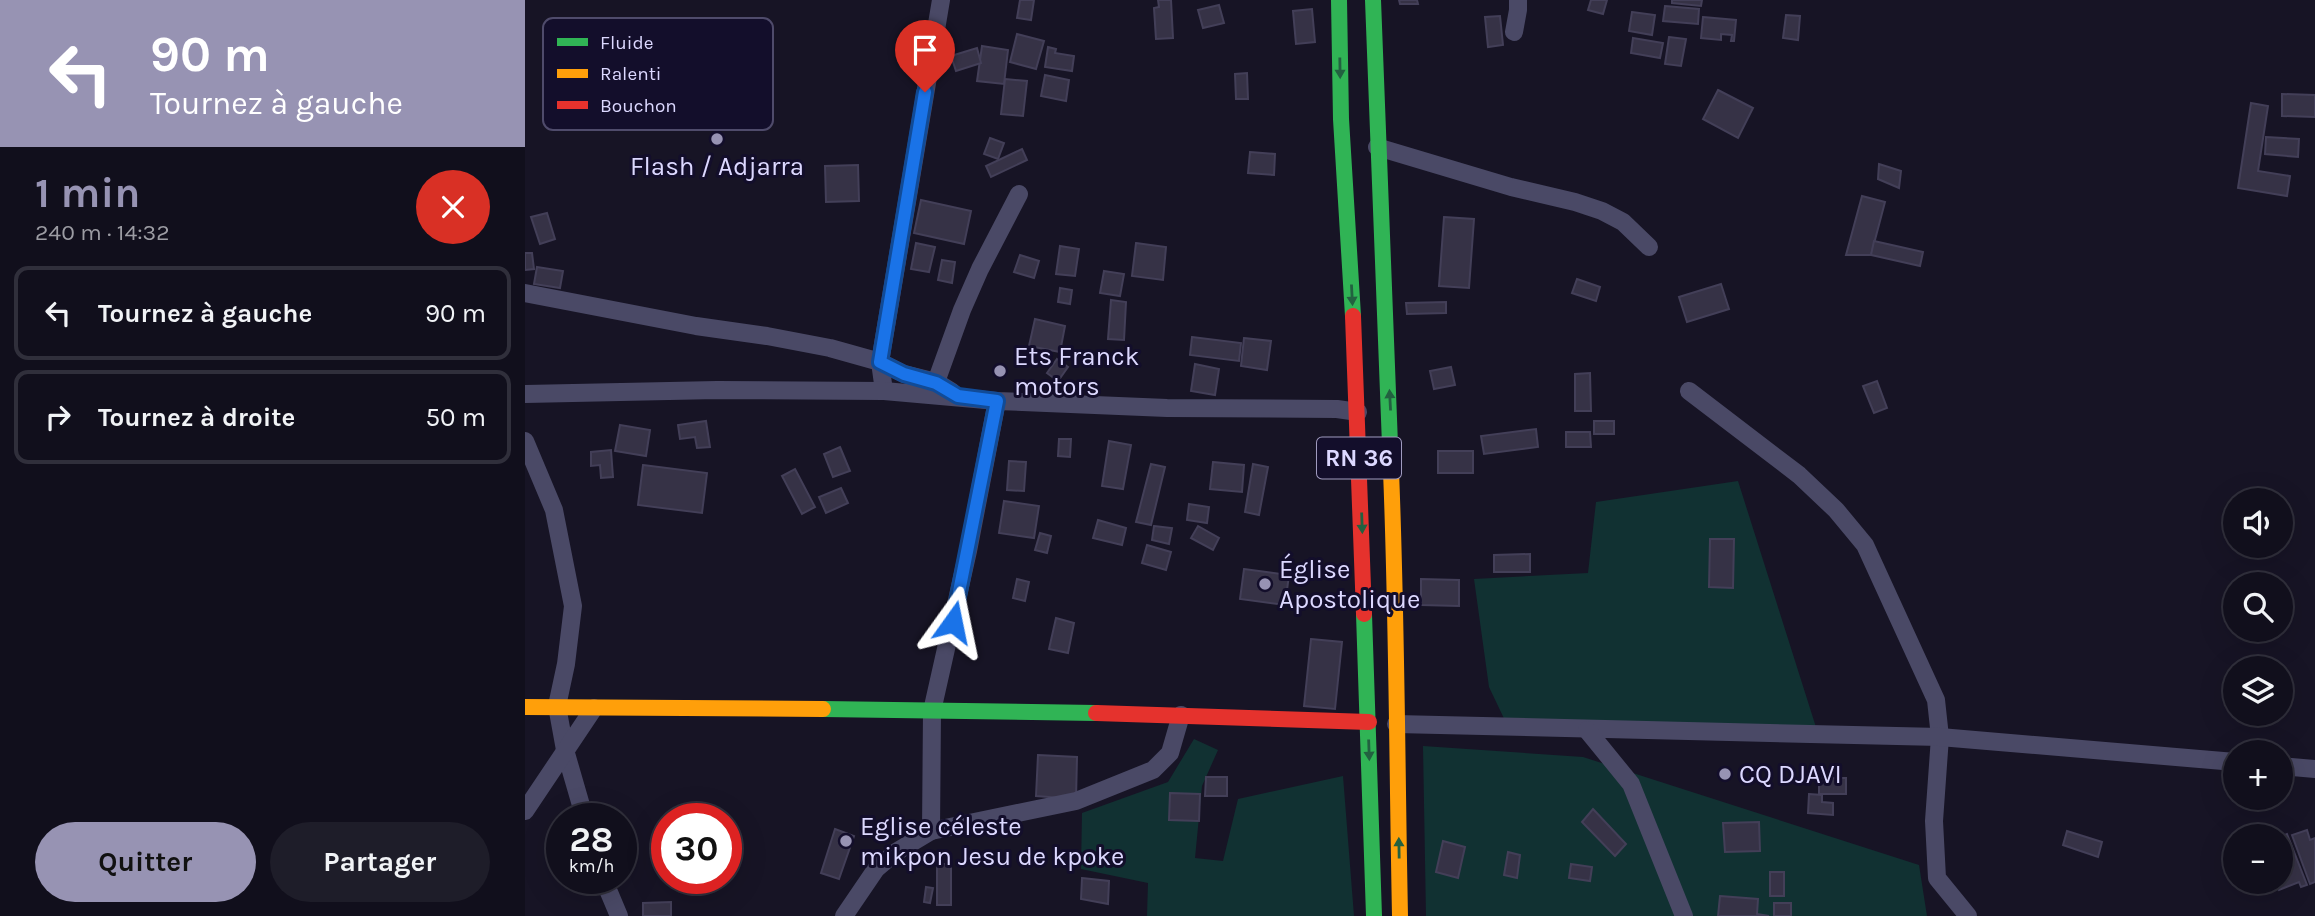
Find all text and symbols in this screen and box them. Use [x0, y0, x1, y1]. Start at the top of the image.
legend [543, 18, 773, 130]
pin [895, 20, 955, 92]
text: 90 m [150, 26, 270, 83]
icon: left [35, 28, 126, 119]
icon: arrive [906, 31, 944, 69]
text: Fluide [600, 32, 653, 54]
one-way arrow [1334, 57, 1346, 79]
text: Ralenti [600, 63, 661, 85]
text: Tournez à gauche [150, 85, 403, 122]
text: Bouchon [600, 95, 677, 117]
marker: Flash / Adjarra [709, 131, 725, 147]
place label: Flash / Adjarra [630, 151, 804, 182]
text: 1 min [35, 168, 140, 218]
button: close [416, 170, 490, 244]
text: 240 m · 14:32 [35, 219, 170, 246]
one-way arrow [1347, 285, 1358, 307]
icon: left [39, 294, 77, 332]
text: Tournez à gauche [98, 298, 312, 329]
text: 90 m [425, 298, 486, 329]
place label: Ets Franck motors [1014, 341, 1139, 402]
marker: Ets Franck motors [992, 363, 1008, 379]
one-way arrow [1384, 389, 1395, 411]
icon: right [39, 398, 77, 436]
text: Tournez à droite [98, 402, 295, 433]
text: 50 m [425, 402, 486, 433]
road number: RN 36 [1317, 438, 1401, 478]
map controls [2223, 488, 2293, 894]
button: sound [2223, 488, 2293, 558]
one-way arrow [1356, 512, 1367, 534]
place label: Église Apostolique [1279, 553, 1420, 615]
button: search [2223, 572, 2293, 642]
marker: Église Apostolique [1257, 576, 1273, 592]
position arrow [916, 585, 990, 659]
button: layers [2223, 656, 2293, 726]
one-way arrow [1364, 739, 1375, 761]
button: + [2223, 740, 2293, 810]
place label: CQ DJAVI [1739, 759, 1842, 790]
marker: CQ DJAVI [1717, 766, 1733, 782]
speed limit sign: 30 [651, 803, 742, 894]
place label: Eglise céleste mikpon Jesu de kpoke [860, 811, 1124, 872]
text: 28 [570, 819, 613, 860]
button: Quitter [35, 822, 256, 902]
button: Partager [270, 822, 490, 902]
button: − [2223, 824, 2293, 894]
marker: Eglise céleste mikpon Jesu de kpoke [838, 833, 854, 849]
one-way arrow [1393, 837, 1404, 859]
text: km/h [569, 855, 614, 877]

